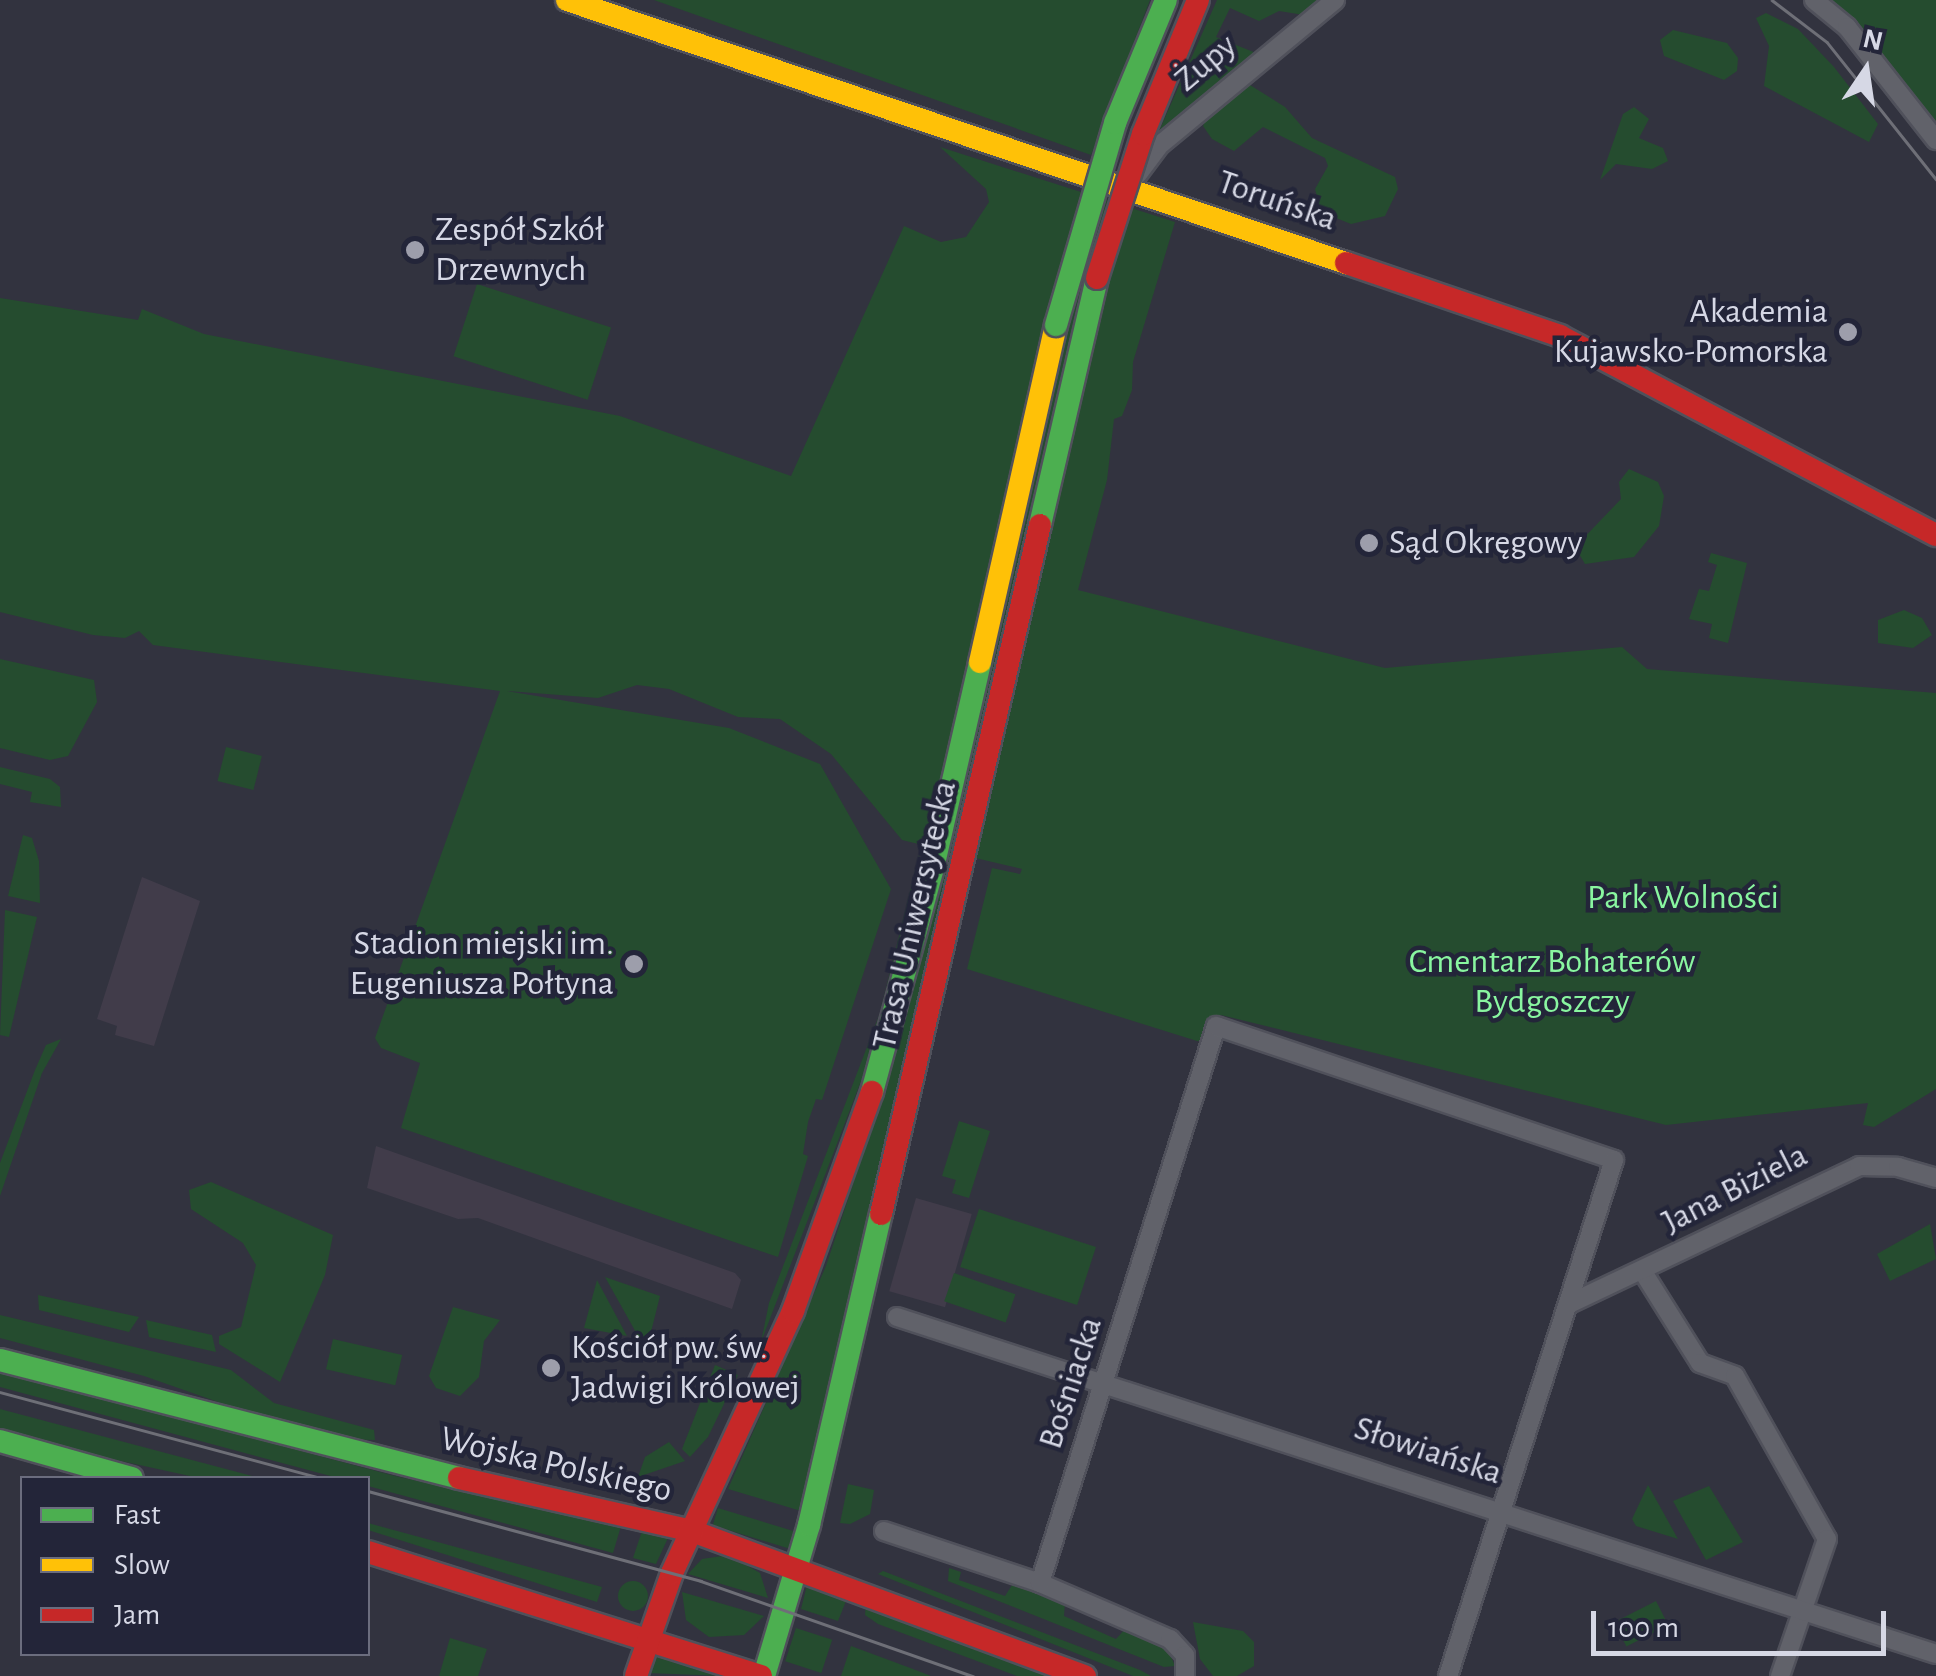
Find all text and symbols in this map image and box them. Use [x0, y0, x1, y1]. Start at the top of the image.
north arrow [1816, 20, 1916, 120]
street label: Żupy [1166, 25, 1246, 101]
text: N [1860, 25, 1885, 57]
street label: Toruńska [1212, 161, 1342, 241]
place label: Zespół Szkół Drzewnych [435, 209, 604, 291]
marker: Zespół Szkół Drzewnych [404, 239, 426, 261]
place label: Akademia Kujawsko-Pomorska [1554, 291, 1828, 373]
marker: Akademia Kujawsko-Pomorska [1837, 321, 1859, 343]
place label: Sąd Okręgowy [1389, 522, 1582, 564]
marker: Sąd Okręgowy [1358, 532, 1380, 554]
street label: Trasa Uniwersytecka [864, 776, 966, 1054]
park label: Park Wolności [1587, 877, 1779, 919]
place label: Stadion miejski im. Eugeniusza Połtyna [350, 923, 614, 1005]
park label: Cmentarz Bohaterów Bydgoszczy [1409, 941, 1695, 1023]
marker: Stadion miejski im. Eugeniusza Połtyna [623, 953, 645, 975]
street label: Jana Biziela [1655, 1135, 1815, 1243]
street label: Bośniacka [1030, 1312, 1112, 1454]
place label: Kościół pw. św. Jadwigi Królowej [571, 1327, 800, 1409]
marker: Kościół pw. św. Jadwigi Królowej [540, 1357, 562, 1379]
street label: Słowiańska [1349, 1407, 1507, 1495]
street label: Wojska Polskiego [436, 1418, 676, 1512]
legend [20, 1476, 370, 1656]
text: Fast [114, 1500, 161, 1530]
text: Slow [114, 1550, 170, 1580]
scale bar [1596, 1591, 1891, 1653]
text: Jam [114, 1600, 160, 1630]
text: 100 m [1608, 1613, 1679, 1643]

